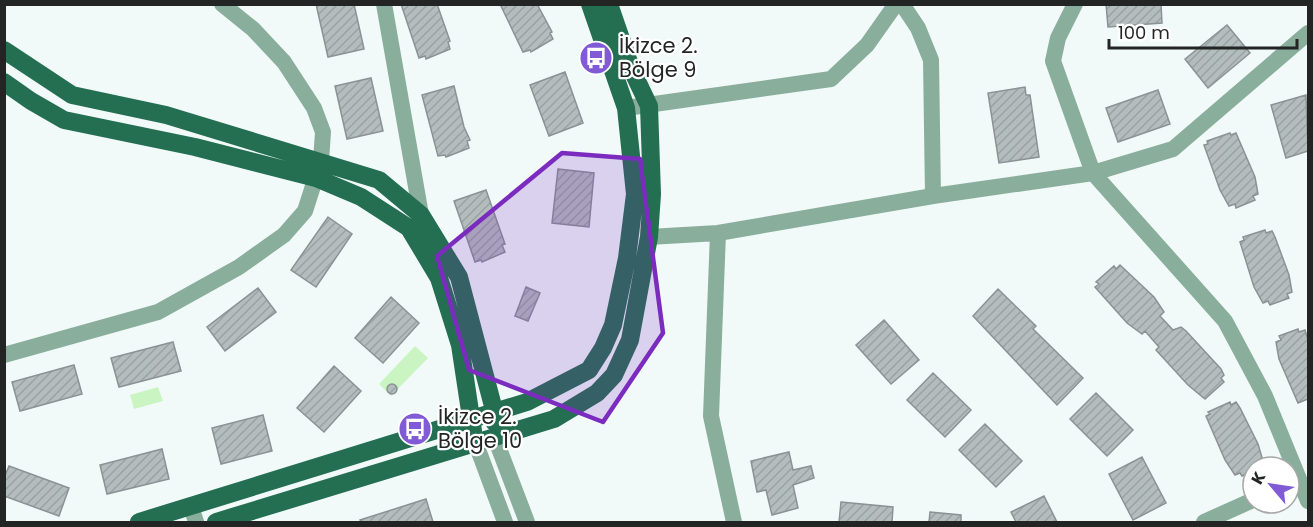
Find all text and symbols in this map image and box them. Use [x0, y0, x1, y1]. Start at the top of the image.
scale bar [1109, 12, 1296, 50]
text: 100 m [1118, 20, 1170, 45]
place label: İkizce 2. Bölge 9 [619, 31, 698, 84]
bus stop icon: İkizce 2. Bölge 9 [578, 40, 614, 76]
place label: İkizce 2. Bölge 10 [438, 402, 522, 455]
bus stop icon: İkizce 2. Bölge 10 [397, 411, 433, 447]
north arrow [1241, 455, 1301, 515]
text: K [1246, 468, 1271, 488]

